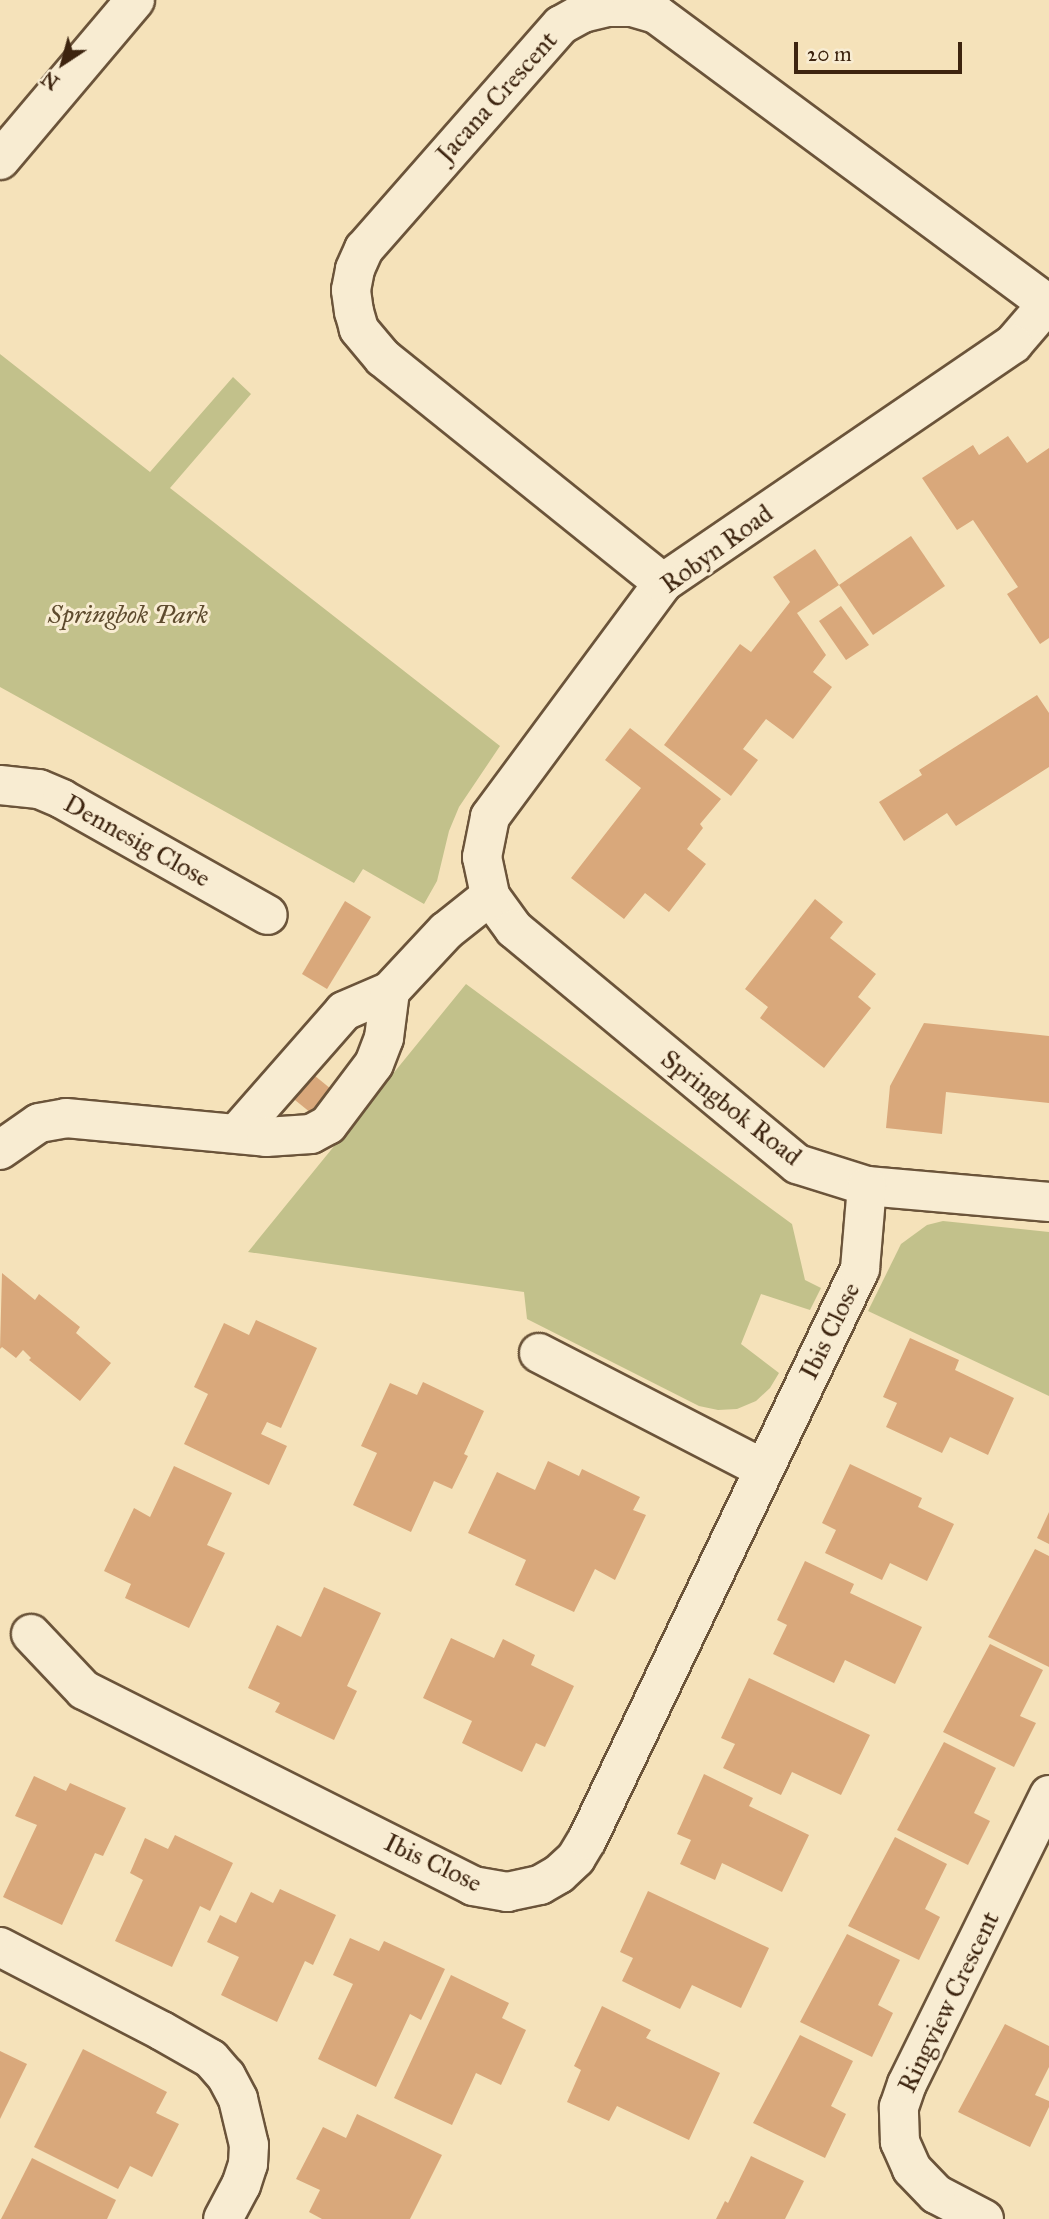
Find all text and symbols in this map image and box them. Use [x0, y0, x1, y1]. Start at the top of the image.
street label: Jacana Crescent [430, 25, 564, 169]
north arrow [28, 28, 98, 98]
scale bar [797, 28, 965, 72]
text: 20 m [807, 41, 852, 67]
text: N [37, 66, 64, 94]
street label: Robyn Road [655, 498, 779, 600]
park label: Springbok Park [48, 599, 208, 631]
street label: Dennesig Close [58, 788, 216, 894]
street label: Springbok Road [654, 1043, 808, 1173]
street label: Ibis Close [793, 1277, 867, 1385]
street label: Ibis Close [379, 1827, 487, 1899]
street label: Ringview Crescent [892, 1906, 1006, 2098]

